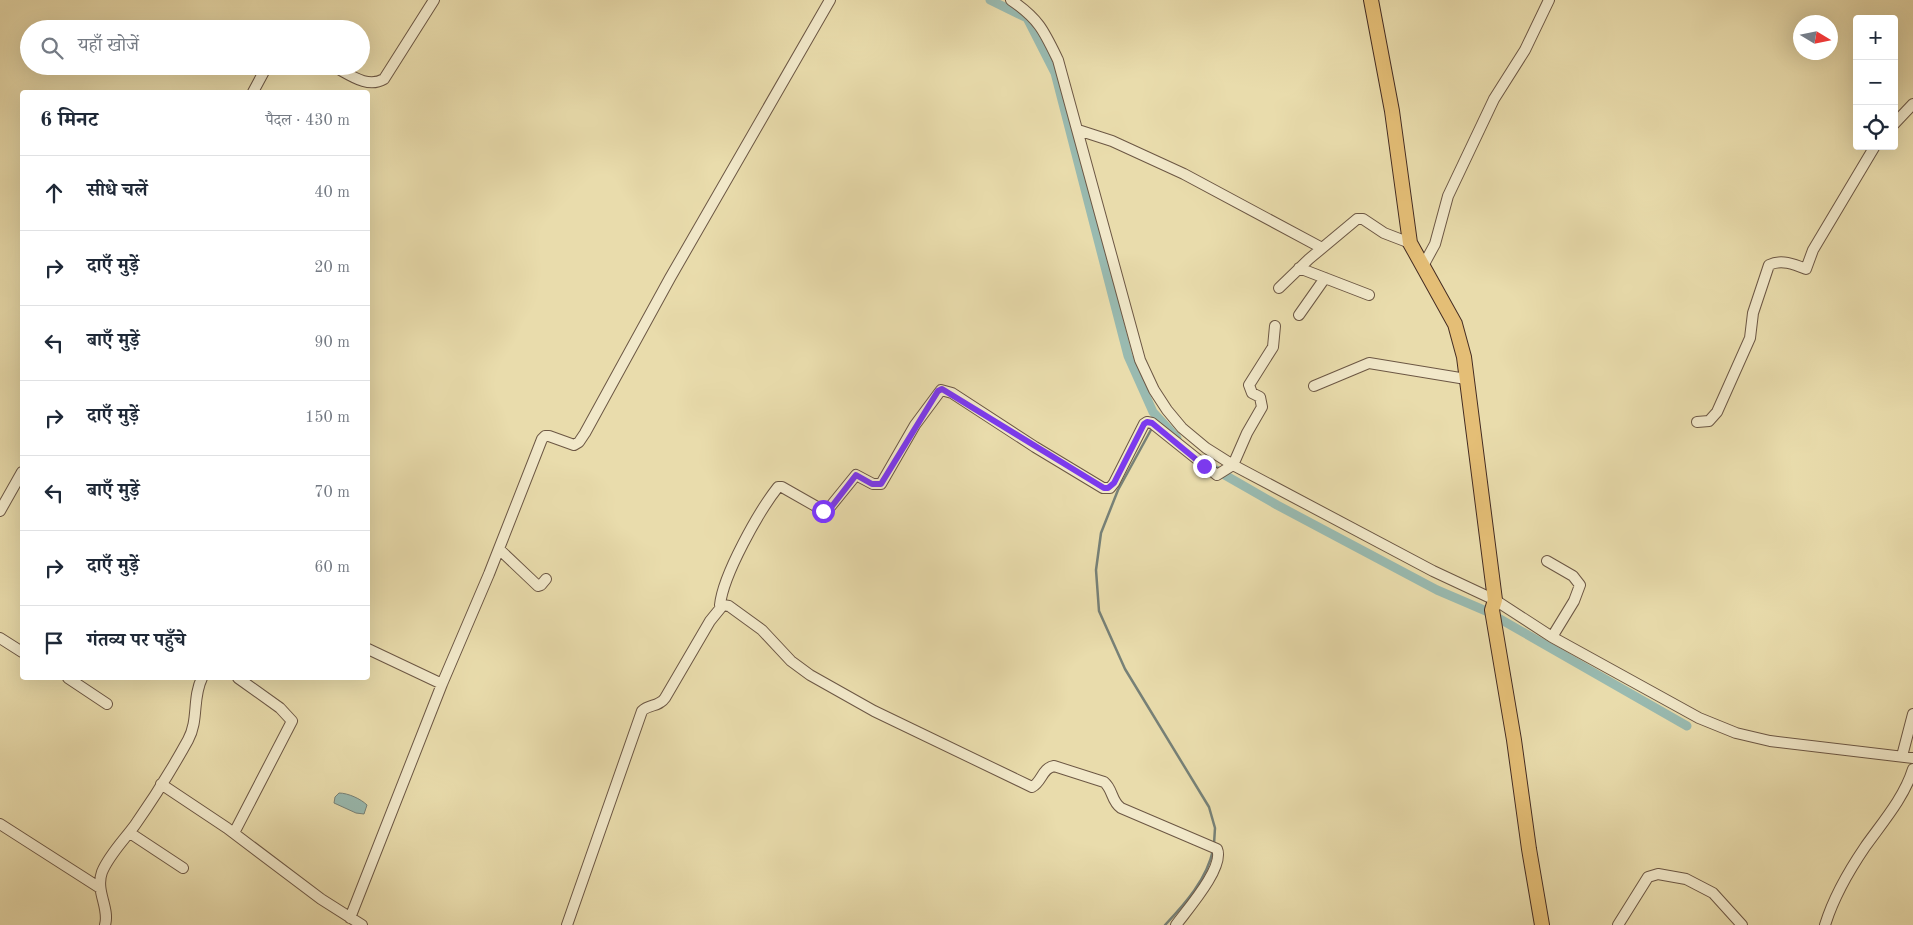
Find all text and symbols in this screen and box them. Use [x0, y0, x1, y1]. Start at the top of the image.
north arrow [1793, 15, 1838, 60]
map controls [1853, 15, 1898, 150]
button: + [1853, 15, 1898, 60]
search box [20, 20, 370, 75]
icon: search [38, 34, 66, 62]
text: यहाँ खोजें [78, 37, 139, 56]
button: − [1853, 60, 1898, 105]
button: locate [1853, 105, 1898, 150]
text: 6 मिनट [40, 110, 98, 131]
text: पैदल · 430 m [265, 113, 350, 129]
icon: ahead [40, 179, 68, 207]
text: सीधे चलें [87, 182, 147, 201]
text: 40 m [314, 185, 350, 201]
icon: right [40, 254, 68, 282]
text: दाएँ मुड़ें [87, 257, 139, 276]
text: 20 m [314, 260, 350, 276]
icon: left [40, 329, 68, 357]
text: बाएँ मुड़ें [87, 332, 139, 351]
text: 90 m [314, 335, 350, 351]
icon: right [40, 404, 68, 432]
text: दाएँ मुड़ें [87, 407, 139, 426]
text: 150 m [305, 410, 350, 426]
route end [1193, 455, 1216, 478]
icon: left [40, 479, 68, 507]
text: बाएँ मुड़ें [87, 482, 139, 501]
text: 70 m [314, 485, 350, 501]
route start [812, 500, 835, 523]
icon: right [40, 554, 68, 582]
text: दाएँ मुड़ें [87, 557, 139, 576]
text: 60 m [314, 560, 350, 576]
icon: arrive [40, 629, 68, 657]
text: गंतव्य पर पहुँचे [87, 632, 186, 651]

